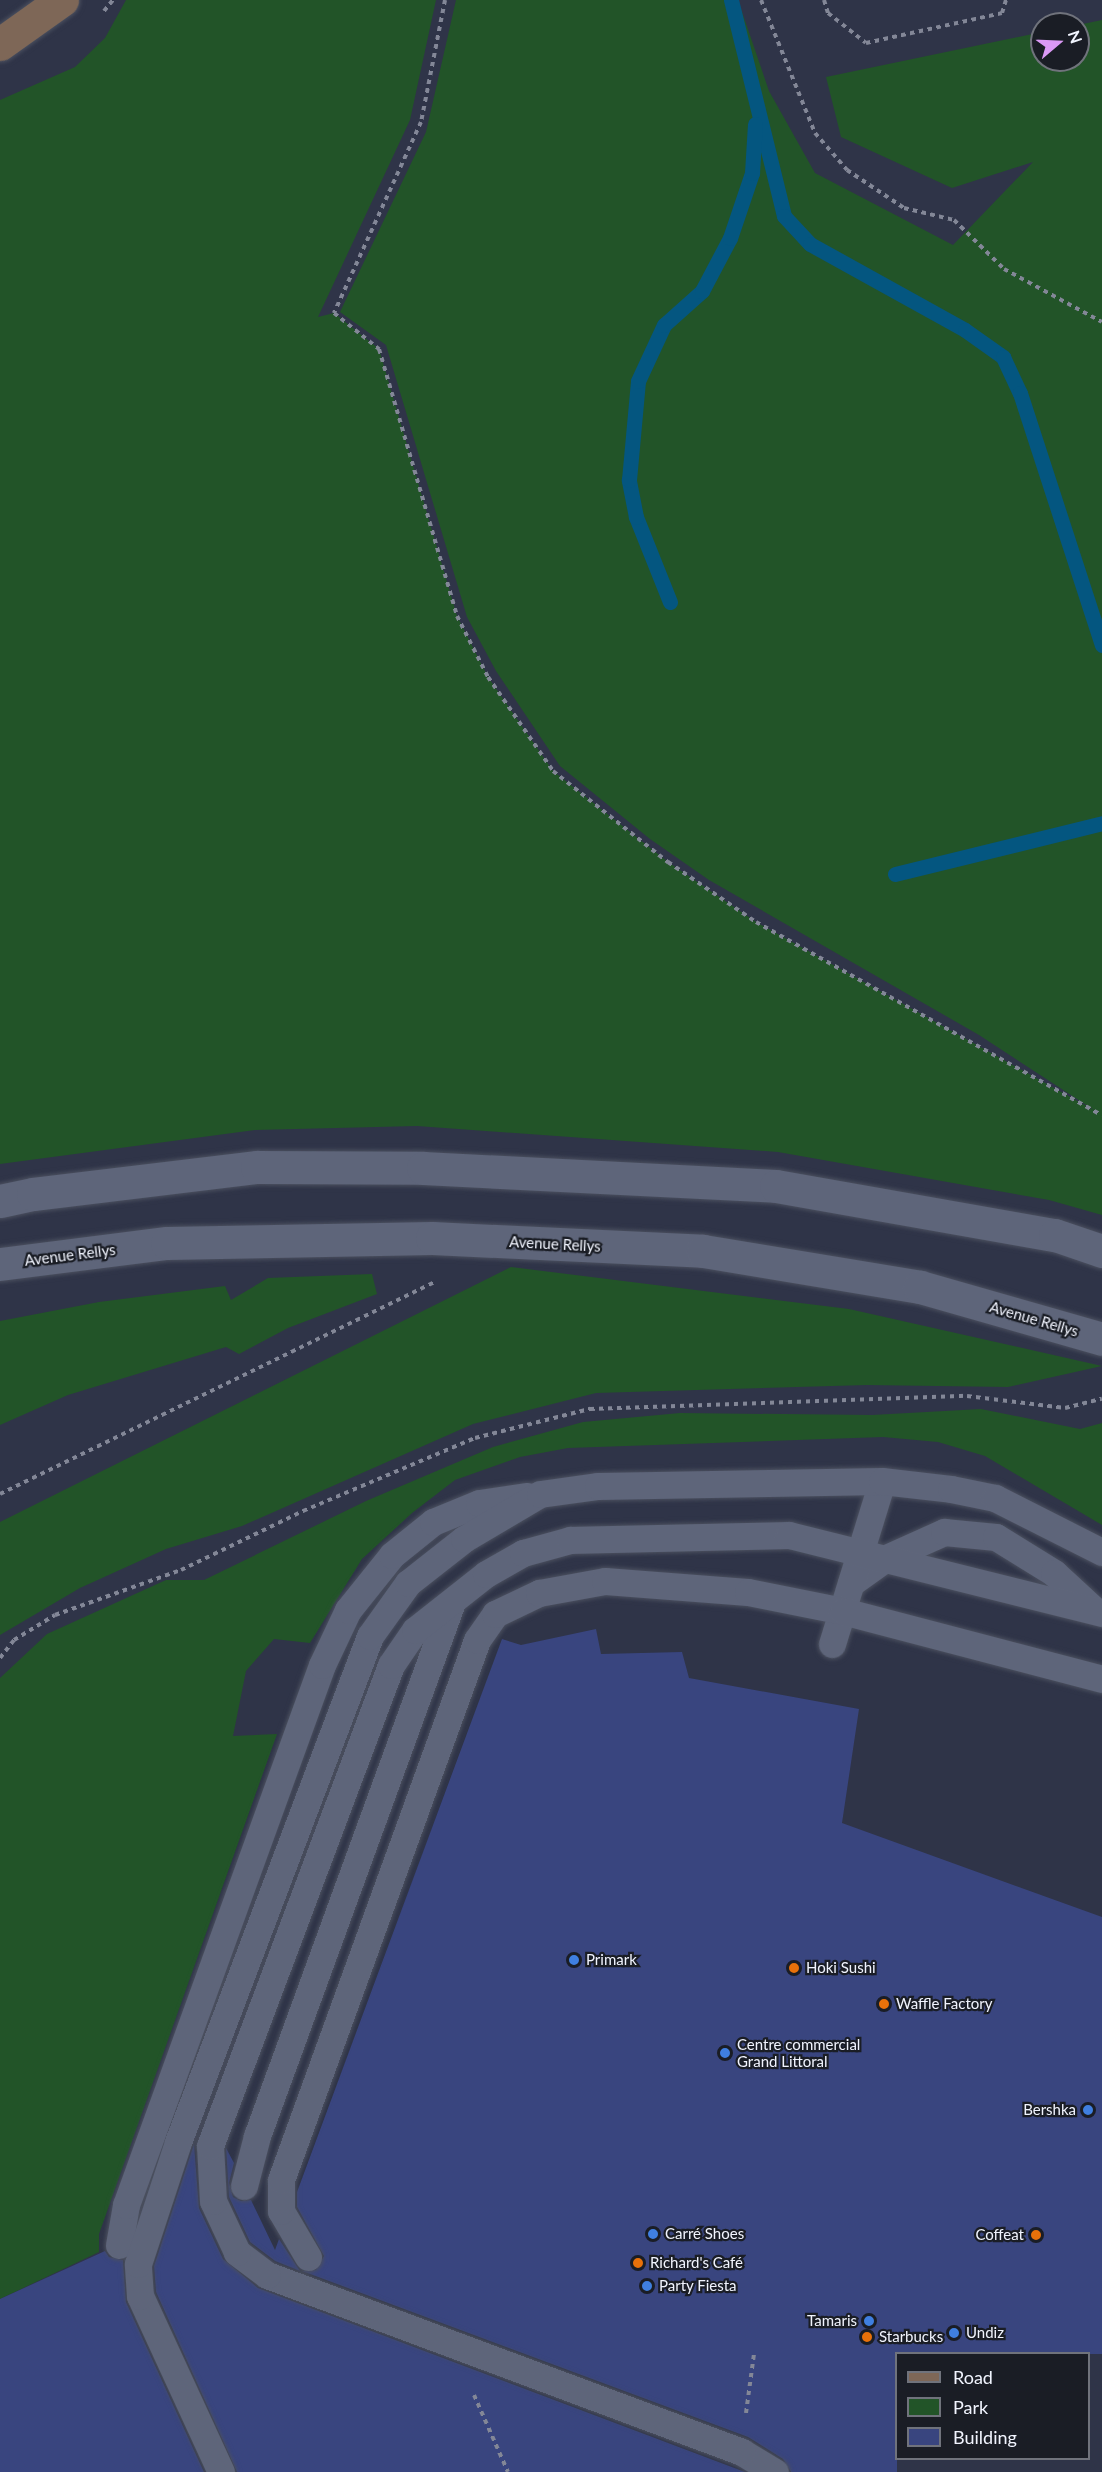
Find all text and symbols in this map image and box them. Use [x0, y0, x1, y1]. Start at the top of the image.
north arrow [1030, 12, 1090, 72]
text: N [1065, 28, 1087, 46]
street label: Avenue Rellys [509, 1233, 601, 1255]
street label: Avenue Rellys [23, 1240, 117, 1270]
street label: Avenue Rellys [988, 1298, 1080, 1340]
place label: Primark [586, 1951, 637, 1969]
marker: Primark [567, 1953, 581, 1967]
place label: Hoki Sushi [806, 1959, 876, 1977]
marker: Hoki Sushi [787, 1961, 801, 1975]
place label: Waffle Factory [896, 1995, 992, 2013]
marker: Waffle Factory [877, 1997, 891, 2011]
place label: Centre commercial Grand Littoral [737, 2035, 860, 2070]
marker: Centre commercial Grand Littoral [718, 2046, 732, 2060]
place label: Bershka [1023, 2101, 1076, 2119]
marker: Bershka [1081, 2103, 1095, 2117]
place label: Carré Shoes [665, 2225, 744, 2243]
place label: Coffeat [975, 2226, 1024, 2244]
marker: Carré Shoes [646, 2227, 660, 2241]
marker: Coffeat [1029, 2228, 1043, 2242]
place label: Richard's Café [650, 2254, 743, 2272]
marker: Richard's Café [631, 2256, 645, 2270]
place label: Party Fiesta [659, 2277, 737, 2295]
marker: Party Fiesta [640, 2279, 654, 2293]
place label: Tamaris [807, 2312, 857, 2330]
marker: Tamaris [862, 2314, 876, 2328]
place label: Undiz [966, 2324, 1004, 2342]
marker: Undiz [947, 2326, 961, 2340]
place label: Starbucks [879, 2328, 943, 2346]
marker: Starbucks [860, 2330, 874, 2344]
legend [895, 2352, 1090, 2460]
text: Road [953, 2366, 993, 2388]
text: Park [953, 2396, 988, 2418]
text: Building [953, 2426, 1017, 2448]

